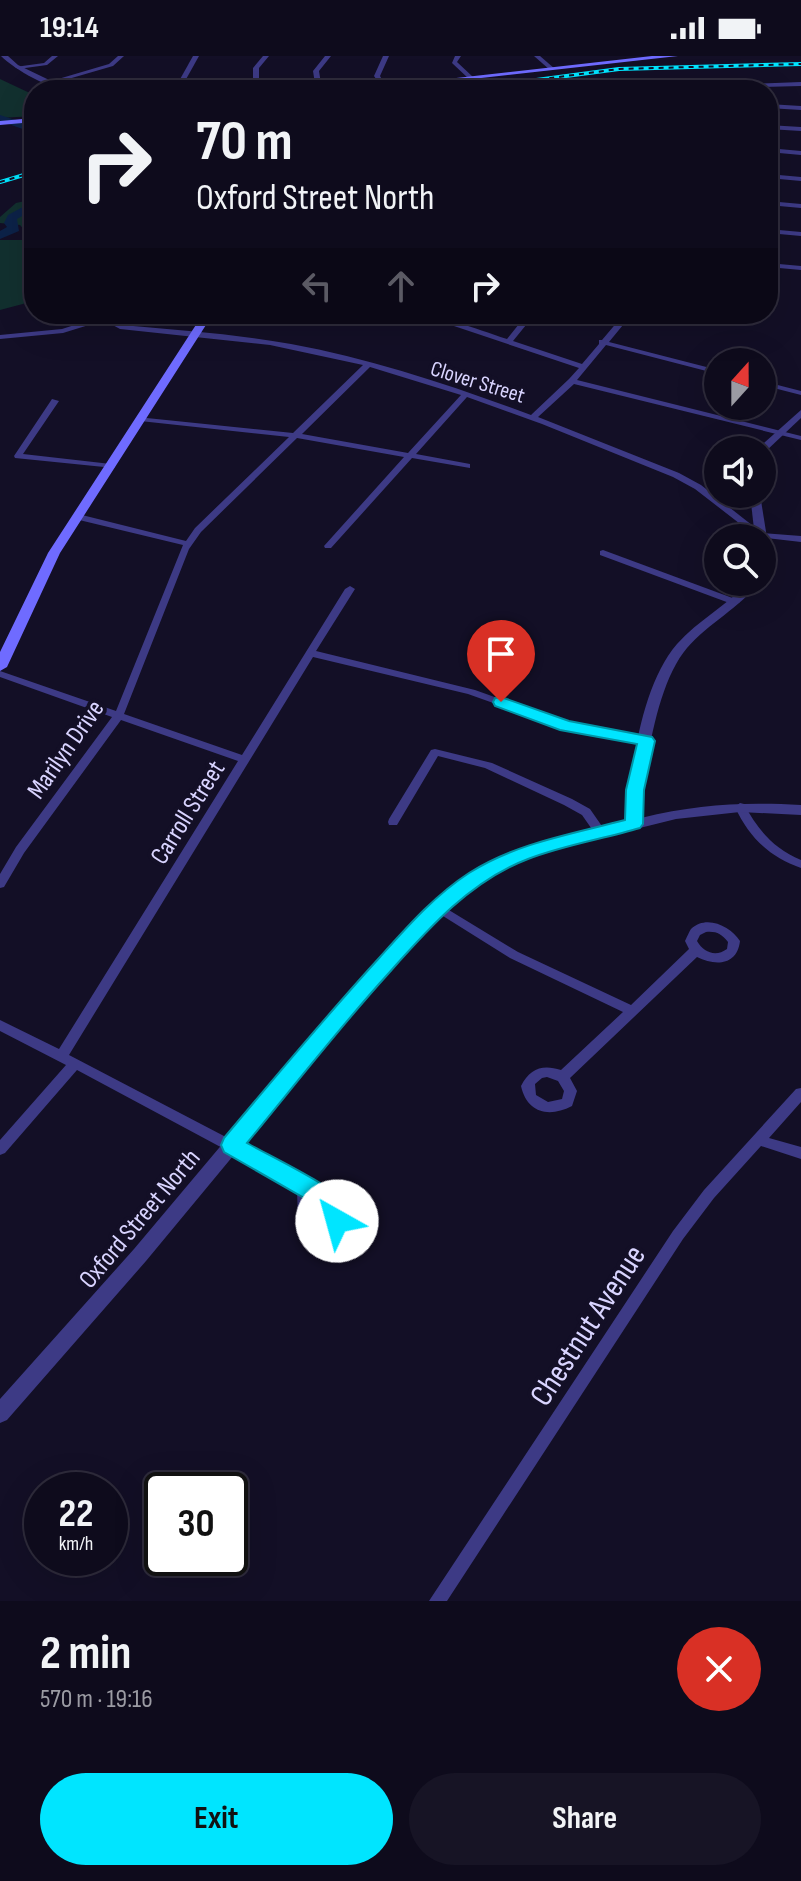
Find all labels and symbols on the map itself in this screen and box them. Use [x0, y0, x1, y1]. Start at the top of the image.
north arrow [704, 348, 776, 420]
street label: Clover Street [427, 355, 528, 410]
pin [467, 620, 535, 702]
street label: Marilyn Drive [21, 695, 111, 805]
street label: Carroll Street [144, 755, 232, 870]
street label: Oxford Street North [73, 1143, 207, 1295]
position arrow [295, 1179, 379, 1263]
street label: Chestnut Avenue [522, 1238, 655, 1413]
speed limit sign: 30 [144, 1472, 248, 1576]

